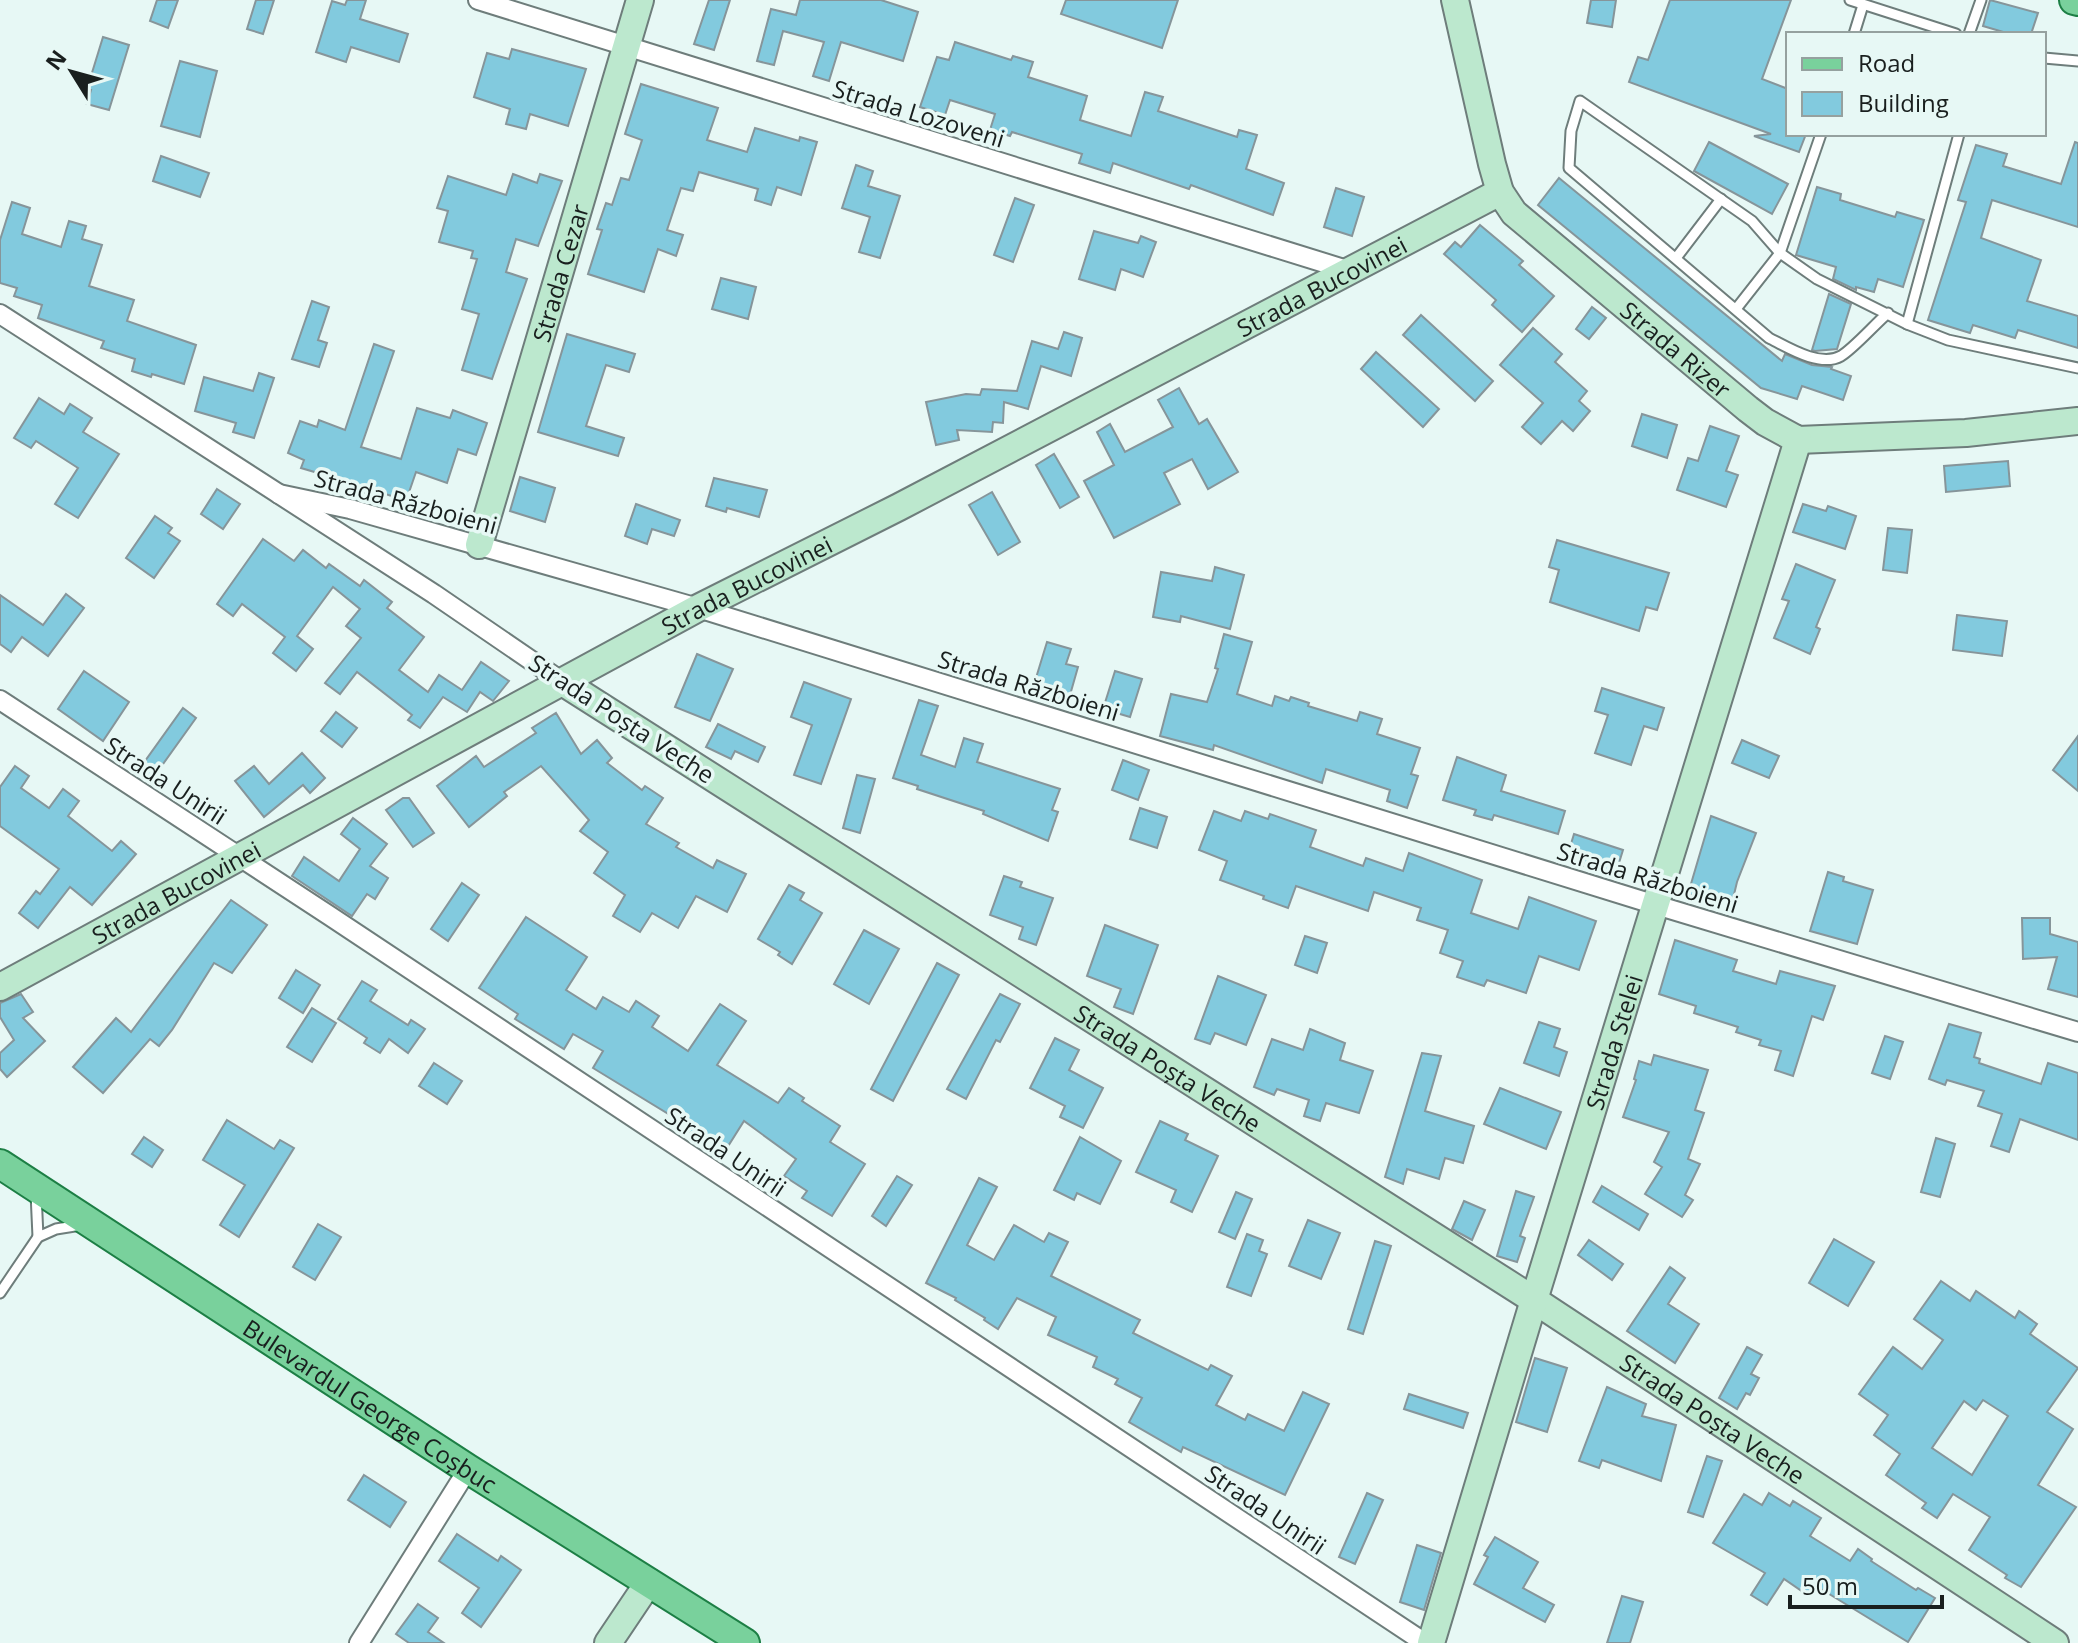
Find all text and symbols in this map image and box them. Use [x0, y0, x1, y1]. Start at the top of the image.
north arrow [32, 32, 112, 112]
legend [1786, 32, 2046, 136]
text: N [38, 43, 73, 76]
text: Road [1858, 46, 1915, 79]
street label: Strada Lozoveni [829, 71, 1009, 155]
text: Building [1858, 86, 1949, 119]
street label: Strada Cezar [523, 200, 595, 345]
street label: Strada Bucovinei [1231, 227, 1412, 344]
street label: Strada Rizer [1614, 293, 1738, 405]
street label: Strada Războieni [311, 461, 501, 541]
street label: Strada Bucovinei [655, 527, 837, 642]
street label: Strada Războieni [934, 642, 1124, 728]
street label: Strada Poșta Veche [523, 646, 721, 790]
street label: Strada Unirii [99, 728, 233, 832]
street label: Strada Bucovinei [85, 832, 266, 951]
street label: Strada Războieni [1553, 834, 1743, 920]
street label: Strada Stelei [1577, 970, 1650, 1114]
street label: Strada Poșta Veche [1069, 996, 1268, 1139]
street label: Strada Unirii [659, 1098, 793, 1204]
street label: Bulevardul George Coșbuc [237, 1311, 504, 1500]
street label: Strada Poșta Veche [1614, 1345, 1812, 1491]
street label: Strada Unirii [1199, 1456, 1333, 1562]
scale bar [1790, 1559, 1942, 1609]
text: 50 m [1802, 1569, 1858, 1602]

